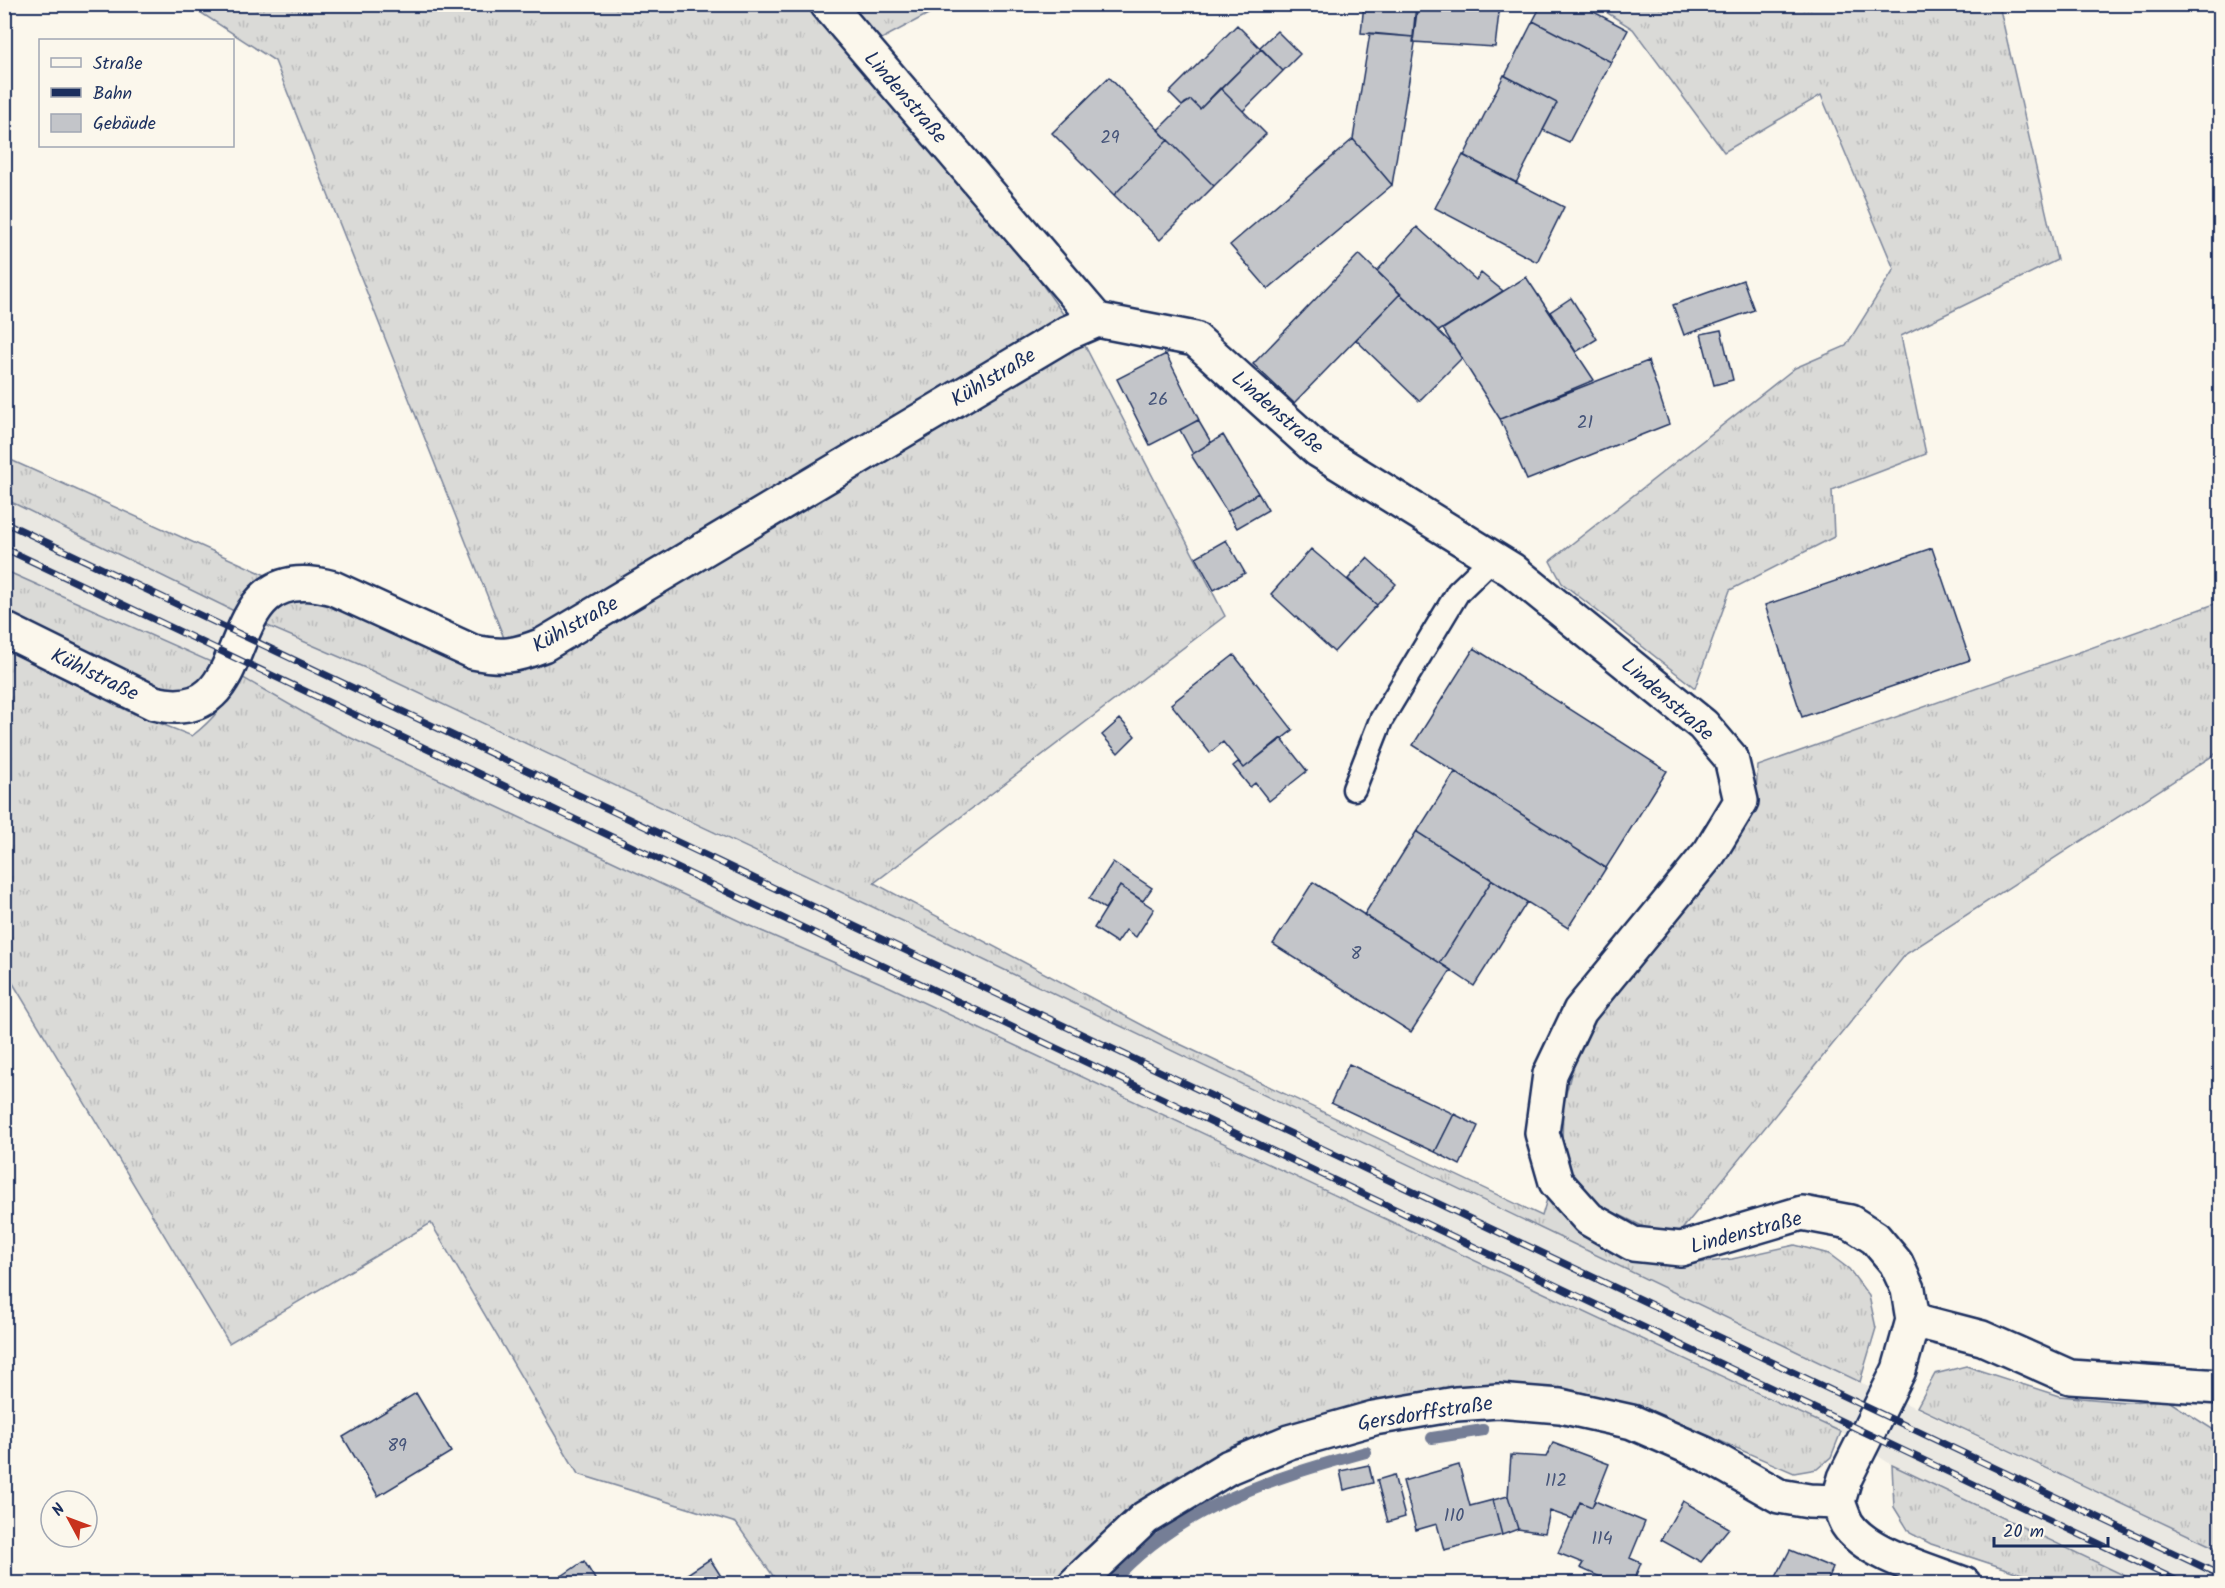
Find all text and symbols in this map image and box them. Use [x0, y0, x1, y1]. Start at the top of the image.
legend [39, 39, 234, 147]
street label: Lindenstraße [855, 44, 955, 152]
text: Straße [93, 50, 143, 79]
text: Bahn [93, 80, 132, 109]
text: Gebäude [93, 110, 156, 139]
house number: 29 [1100, 124, 1120, 153]
street label: Kühlstraße [945, 340, 1043, 417]
street label: Lindenstraße [1223, 363, 1331, 463]
house number: 26 [1148, 386, 1168, 415]
house number: 21 [1577, 409, 1593, 438]
street label: Kühlstraße [526, 588, 626, 663]
street label: Kühlstraße [45, 640, 145, 711]
street label: Lindenstraße [1613, 650, 1721, 750]
house number: 8 [1351, 940, 1362, 969]
street label: Lindenstraße [1687, 1203, 1806, 1264]
street label: Gersdorffstraße [1355, 1387, 1496, 1441]
house number: 89 [387, 1432, 407, 1461]
house number: 112 [1545, 1467, 1567, 1496]
north arrow [39, 1489, 99, 1549]
text: N [46, 1498, 72, 1522]
house number: 110 [1444, 1502, 1464, 1531]
scale bar [1994, 1510, 2108, 1548]
text: 20 m [2003, 1518, 2044, 1547]
house number: 114 [1591, 1525, 1613, 1554]

